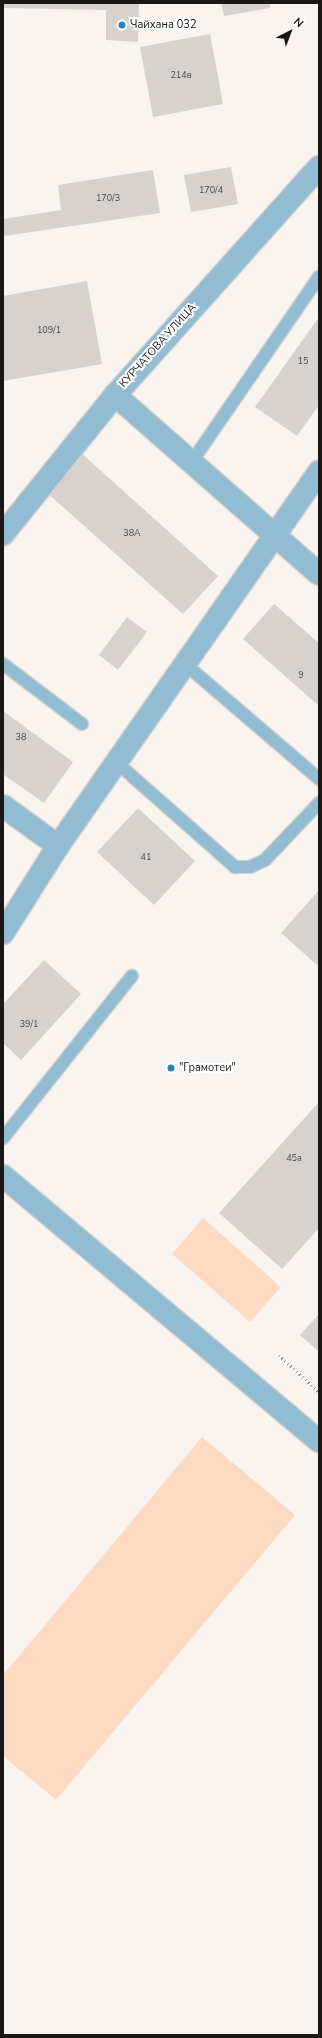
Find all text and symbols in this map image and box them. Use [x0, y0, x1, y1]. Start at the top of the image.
north arrow [270, 12, 310, 52]
text: N [290, 14, 306, 31]
place label: Чайхана 032 [130, 18, 197, 32]
marker: Чайхана 032 [117, 20, 127, 30]
house number: 214в [170, 70, 192, 80]
house number: 170/4 [199, 185, 223, 195]
house number: 170/3 [96, 193, 120, 203]
street label: КУРЧАТОВА УЛИЦА [117, 301, 199, 391]
house number: 109/1 [37, 325, 61, 335]
house number: 15 [298, 356, 308, 366]
house number: 38A [123, 528, 141, 538]
house number: 9 [298, 670, 304, 680]
house number: 38 [16, 732, 26, 742]
house number: 41 [141, 852, 151, 862]
house number: 39/1 [20, 1019, 38, 1029]
place label: "Грамотеи" [179, 1061, 236, 1075]
marker: "Грамотеи" [166, 1063, 176, 1073]
house number: 45а [286, 1153, 302, 1163]

